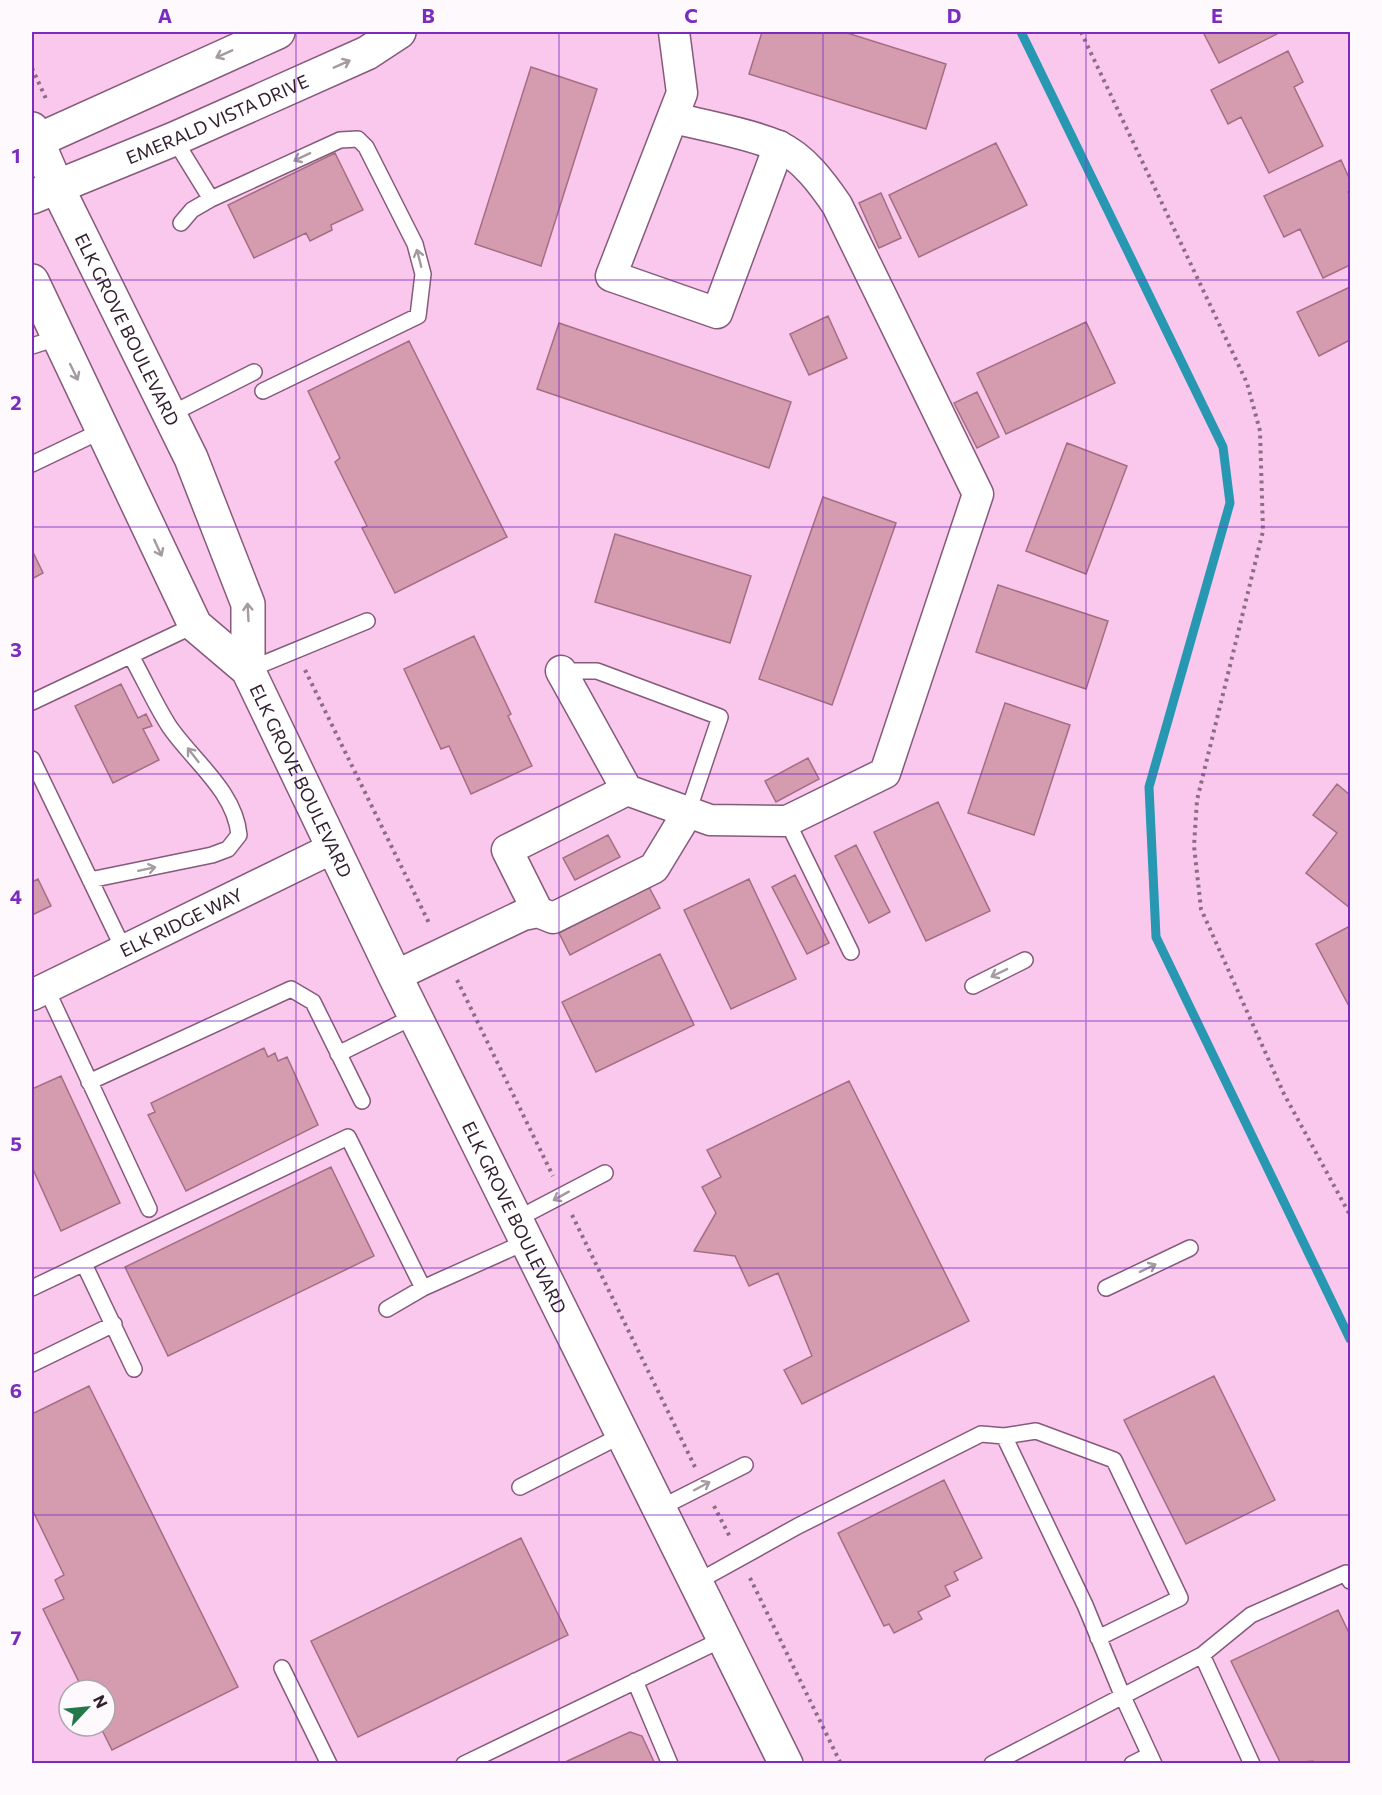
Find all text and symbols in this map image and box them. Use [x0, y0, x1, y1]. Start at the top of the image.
text: A [158, 3, 172, 27]
text: B [421, 3, 435, 27]
text: C [684, 3, 698, 27]
text: D [947, 3, 961, 27]
text: E [1211, 3, 1223, 27]
one-way arrow [215, 50, 233, 61]
one-way arrow [333, 58, 351, 70]
street label: EMERALD VISTA DRIVE [123, 69, 312, 168]
text: 1 [11, 143, 21, 167]
one-way arrow [294, 152, 312, 164]
street label: ELK GROVE BOULEVARD [71, 230, 184, 429]
one-way arrow [412, 249, 424, 268]
one-way arrow [69, 363, 81, 381]
text: 2 [10, 390, 22, 414]
one-way arrow [153, 539, 165, 557]
one-way arrow [242, 602, 253, 622]
text: 3 [10, 637, 22, 661]
street label: ELK GROVE BOULEVARD [245, 681, 357, 881]
one-way arrow [186, 748, 199, 764]
one-way arrow [137, 862, 156, 874]
street label: ELK RIDGE WAY [116, 883, 246, 961]
text: 4 [10, 884, 22, 908]
one-way arrow [990, 967, 1008, 979]
street label: ELK GROVE BOULEVARD [458, 1118, 572, 1317]
text: 5 [10, 1131, 22, 1155]
one-way arrow [553, 1190, 570, 1202]
one-way arrow [1139, 1261, 1157, 1273]
text: 6 [10, 1378, 22, 1402]
one-way arrow [693, 1480, 711, 1491]
text: 7 [11, 1625, 22, 1649]
north arrow [57, 1678, 117, 1738]
text: N [90, 1692, 112, 1711]

